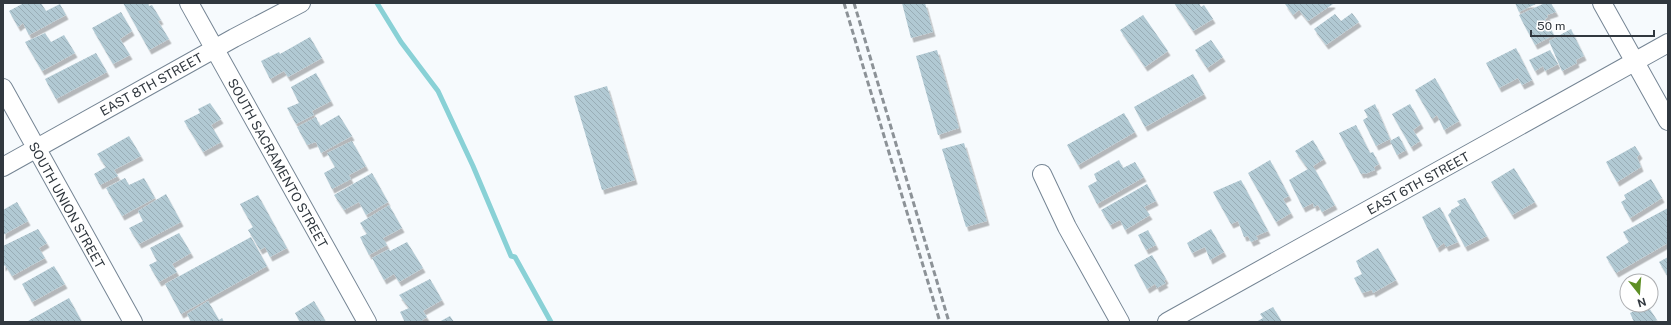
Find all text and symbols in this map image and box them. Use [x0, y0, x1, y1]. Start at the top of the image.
scale bar [1531, 12, 1654, 38]
text: 50 m [1537, 19, 1565, 33]
street label: EAST 8TH STREET [97, 50, 205, 119]
street label: SOUTH SACRAMENTO STREET [225, 76, 331, 251]
street label: SOUTH UNION STREET [26, 139, 108, 271]
street label: EAST 6TH STREET [1365, 149, 1472, 218]
north arrow [1619, 273, 1659, 313]
text: N [1636, 296, 1648, 310]

